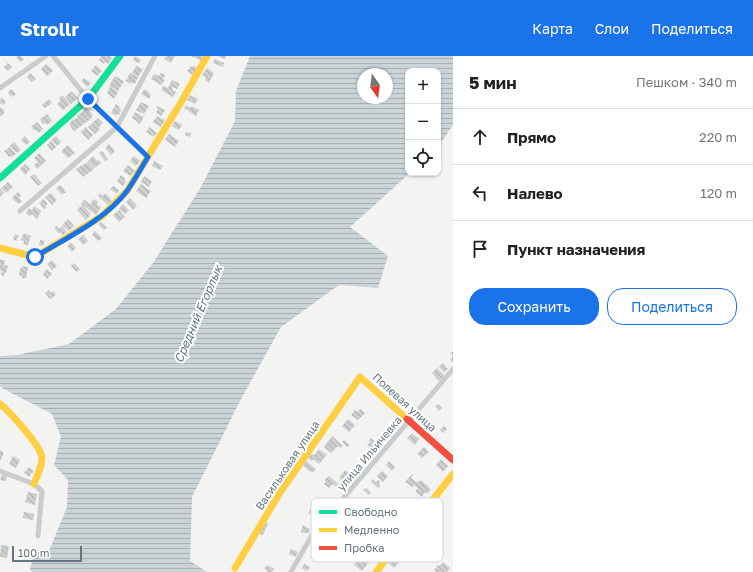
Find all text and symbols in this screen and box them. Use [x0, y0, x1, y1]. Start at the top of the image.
text: Strollr [20, 17, 79, 40]
text: Карта [532, 20, 573, 37]
text: Слои [595, 20, 629, 37]
text: Поделиться [651, 20, 733, 37]
north arrow [357, 68, 393, 104]
map controls [405, 68, 441, 176]
button: + [405, 68, 441, 104]
text: 5 мин [469, 72, 517, 93]
text: Пешком · 340 m [636, 74, 737, 90]
route end [79, 90, 97, 108]
button: − [405, 104, 441, 140]
icon: ahead [469, 126, 491, 148]
text: Прямо [507, 128, 556, 146]
text: 220 m [699, 129, 737, 145]
button: locate [405, 140, 441, 176]
icon: left [469, 182, 491, 204]
text: Налево [507, 184, 563, 202]
text: 120 m [700, 185, 737, 201]
icon: arrive [469, 238, 491, 260]
text: Пункт назначения [507, 240, 645, 258]
route start [26, 248, 44, 266]
water label: Средний Егорлык [171, 261, 226, 365]
button: Сохранить [469, 288, 599, 325]
button: Поделиться [607, 288, 737, 325]
street label: Полевая улица [370, 370, 440, 434]
street label: улица Ильичевка [334, 413, 404, 493]
street label: Васильковая улица [252, 418, 322, 512]
legend [311, 498, 443, 562]
text: Свободно [344, 505, 398, 518]
text: Медленно [344, 523, 400, 536]
text: Пробка [344, 541, 385, 554]
scale bar [12, 544, 82, 563]
text: 100 m [18, 546, 49, 559]

